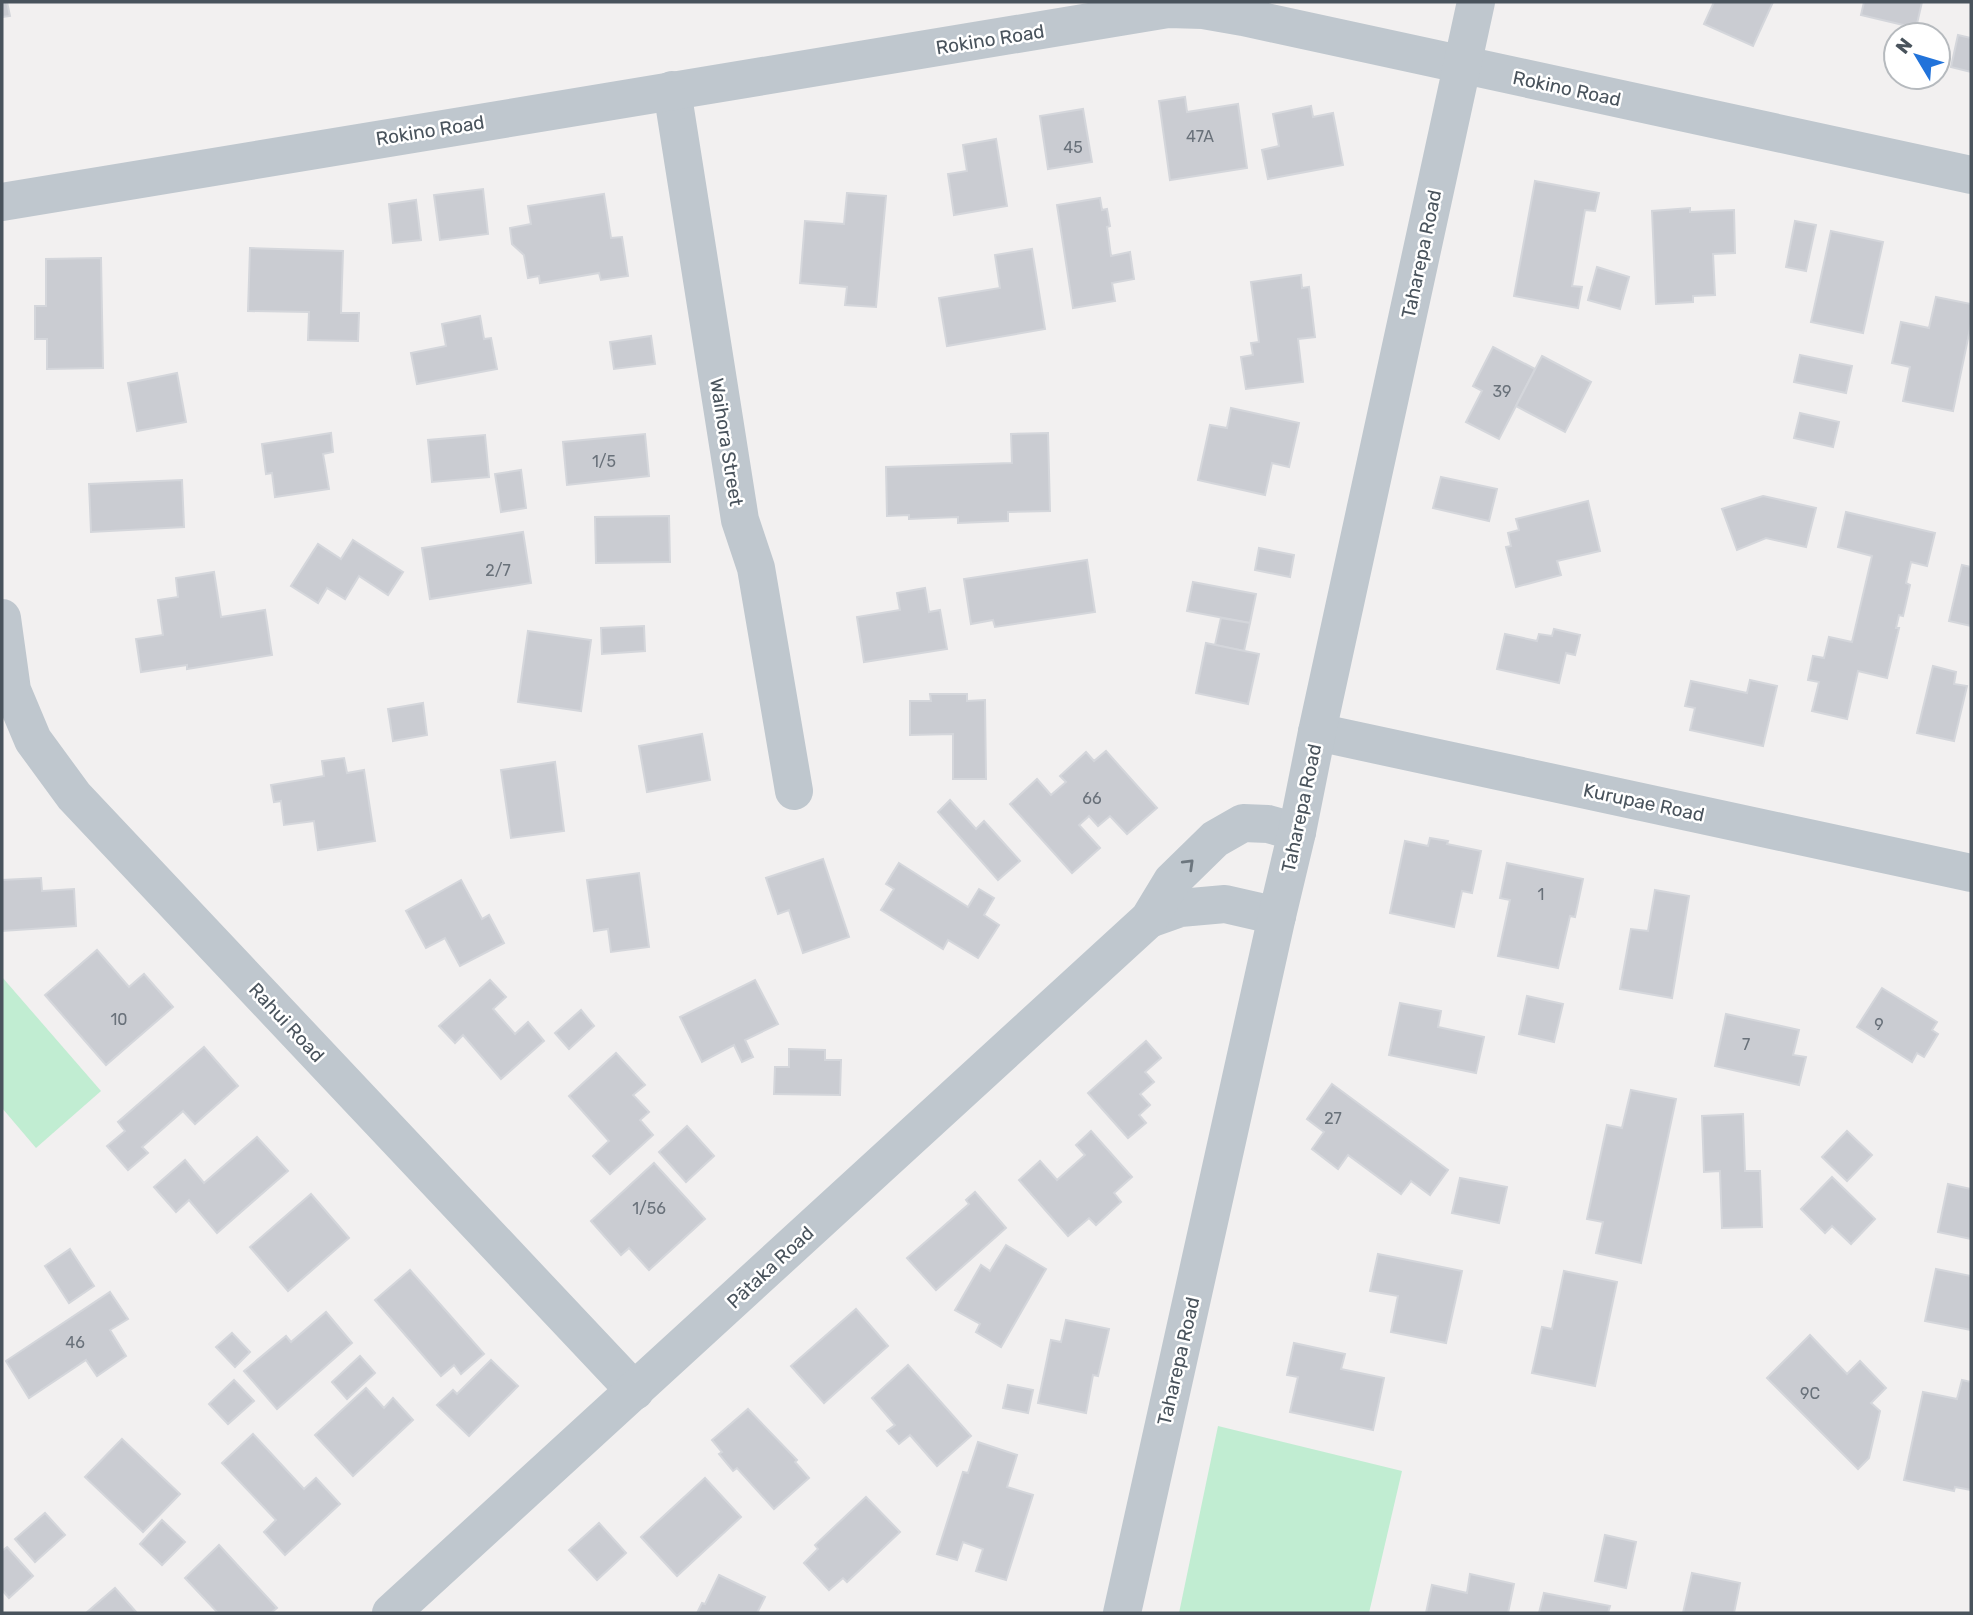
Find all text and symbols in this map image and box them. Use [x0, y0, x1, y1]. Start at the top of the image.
street label: Rokino Road [934, 20, 1046, 59]
north arrow [1882, 21, 1952, 91]
text: N [1891, 33, 1917, 58]
street label: Rokino Road [1511, 66, 1623, 111]
street label: Rokino Road [374, 111, 486, 150]
house number: 47A [1186, 127, 1214, 146]
house number: 45 [1063, 138, 1083, 157]
street label: Taharepa Road [1397, 188, 1446, 321]
street label: Waihora Street [705, 376, 748, 508]
house number: 39 [1492, 382, 1512, 401]
house number: 1/5 [592, 452, 616, 471]
house number: 2/7 [485, 561, 511, 580]
street label: Taharepa Road [1277, 742, 1326, 875]
street label: Kurupae Road [1581, 778, 1707, 827]
house number: 66 [1082, 789, 1102, 808]
one-way arrow [1180, 860, 1193, 873]
house number: 1 [1538, 885, 1544, 904]
street label: Rahui Road [244, 978, 329, 1067]
house number: 10 [110, 1010, 128, 1029]
house number: 9 [1874, 1015, 1884, 1034]
house number: 7 [1742, 1035, 1750, 1054]
house number: 27 [1324, 1109, 1342, 1128]
house number: 1/56 [632, 1199, 666, 1218]
street label: Pātaka Road [722, 1221, 818, 1313]
street label: Taharepa Road [1153, 1295, 1204, 1428]
house number: 46 [65, 1333, 85, 1352]
house number: 9C [1800, 1384, 1820, 1403]

